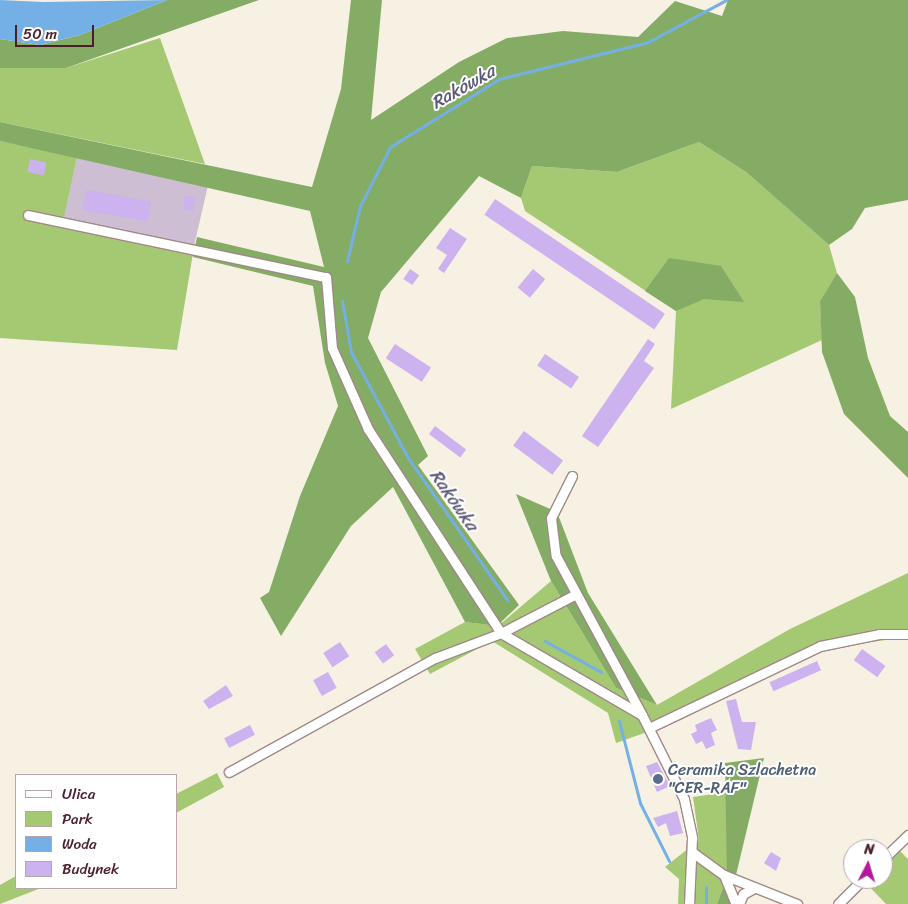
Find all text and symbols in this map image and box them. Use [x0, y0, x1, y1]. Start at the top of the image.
scale bar [18, 15, 96, 47]
text: 50 m [23, 21, 57, 47]
water label: Rakówka [427, 60, 499, 114]
water label: Rakówka [425, 465, 483, 535]
place label: Ceramika Szlachetna "CER-RAF" [668, 760, 817, 798]
marker: Ceramika Szlachetna "CER-RAF" [652, 773, 664, 785]
legend [15, 774, 178, 889]
text: Ulica [62, 781, 95, 807]
text: Park [62, 806, 93, 832]
text: Woda [62, 831, 97, 857]
text: N [863, 837, 875, 862]
north arrow [843, 839, 893, 889]
text: Budynek [62, 856, 119, 882]

